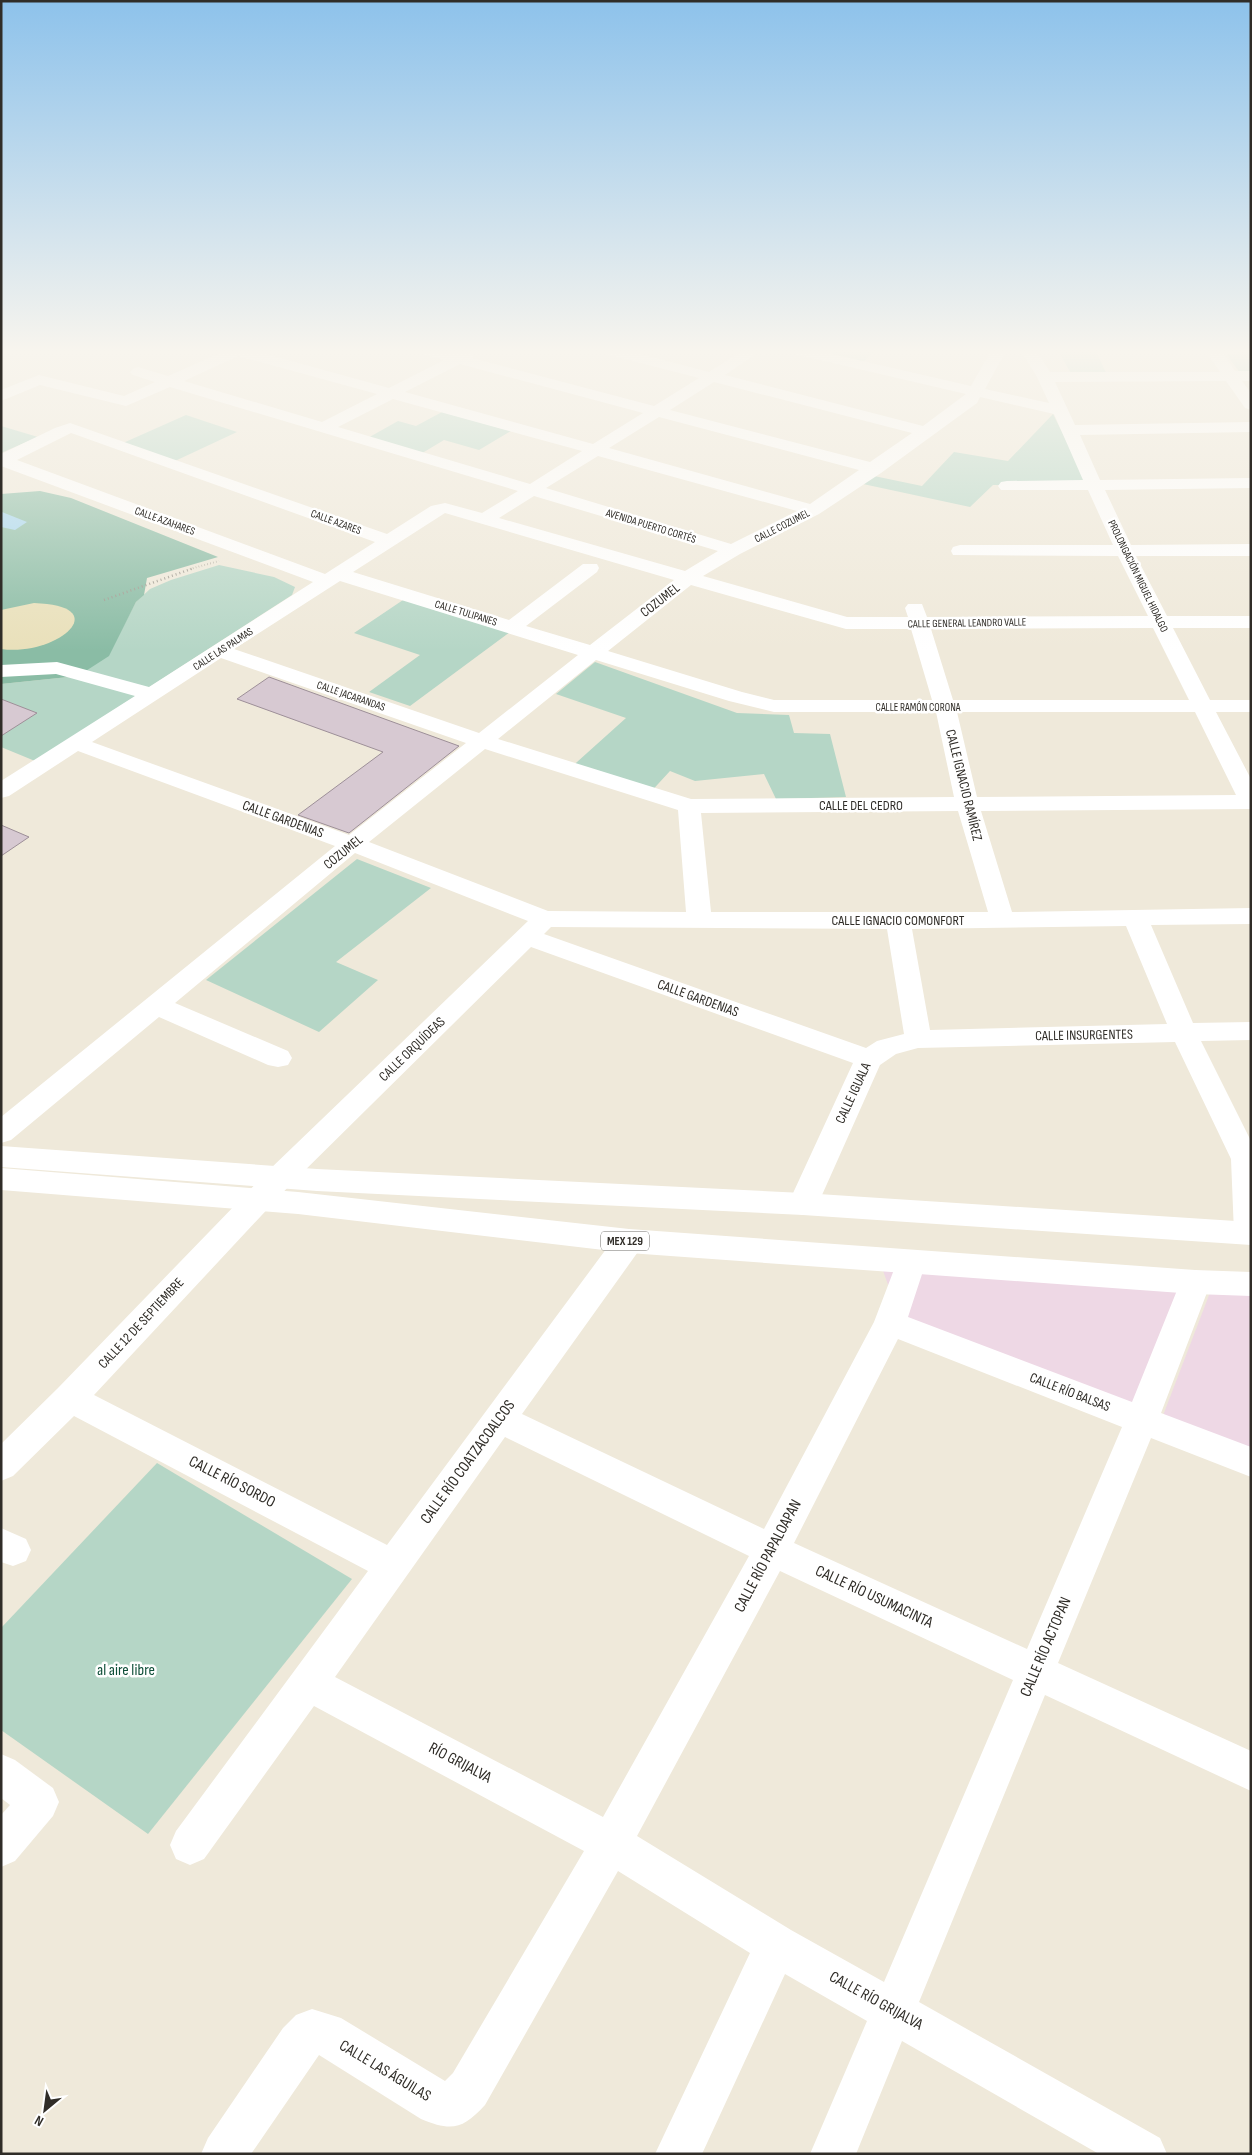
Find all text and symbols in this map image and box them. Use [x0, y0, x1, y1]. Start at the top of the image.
street label: CALLE AZAHARES [133, 504, 197, 538]
street label: AVENIDA PUERTO CORTÉS [603, 506, 698, 546]
street label: CALLE AZARES [309, 507, 363, 537]
street label: CALLE COZUMEL [752, 507, 812, 545]
street label: PROLONGACIÓN MIGUEL HIDALGO [1105, 518, 1171, 634]
street label: COZUMEL [637, 579, 683, 621]
street label: CALLE TULIPANES [433, 597, 499, 629]
street label: CALLE GENERAL LEANDRO VALLE [908, 615, 1026, 631]
street label: CALLE LAS PALMAS [191, 625, 256, 673]
street label: CALLE JACARANDAS [315, 678, 387, 714]
street label: CALLE RAMÓN CORONA [876, 701, 961, 714]
street label: CALLE IGNACIO RAMÍREZ [942, 727, 986, 843]
street label: CALLE GARDENIAS [240, 796, 326, 842]
street label: CALLE DEL CEDRO [819, 797, 903, 814]
street label: COZUMEL [320, 831, 366, 873]
street label: CALLE IGNACIO COMONFORT [832, 912, 965, 929]
street label: CALLE GARDENIAS [655, 975, 741, 1021]
street label: CALLE ORQUÍDEAS [375, 1013, 449, 1085]
street label: CALLE INSURGENTES [1035, 1026, 1133, 1044]
street label: CALLE IGUALA [832, 1059, 875, 1126]
road number: MEX 129 [601, 1232, 649, 1250]
street label: CALLE 12 DE SEPTIEMBRE [95, 1274, 188, 1372]
street label: CALLE RÍO BALSAS [1027, 1369, 1113, 1415]
street label: CALLE RÍO COATZACOALCOS [417, 1396, 519, 1528]
street label: CALLE RÍO SORDO [186, 1452, 279, 1512]
street label: CALLE RÍO PAPALOAPAN [730, 1496, 806, 1616]
street label: CALLE RÍO USUMACINTA [812, 1561, 936, 1633]
street label: CALLE RÍO ACTOPAN [1016, 1594, 1076, 1700]
park label: al aire libre [97, 1661, 155, 1680]
street label: RÍO GRIJALVA [425, 1739, 495, 1788]
street label: CALLE RÍO GRIJALVA [826, 1967, 926, 2035]
street label: CALLE LAS ÁGUILAS [336, 2036, 434, 2106]
north arrow [20, 2085, 70, 2135]
text: N [32, 2112, 46, 2130]

